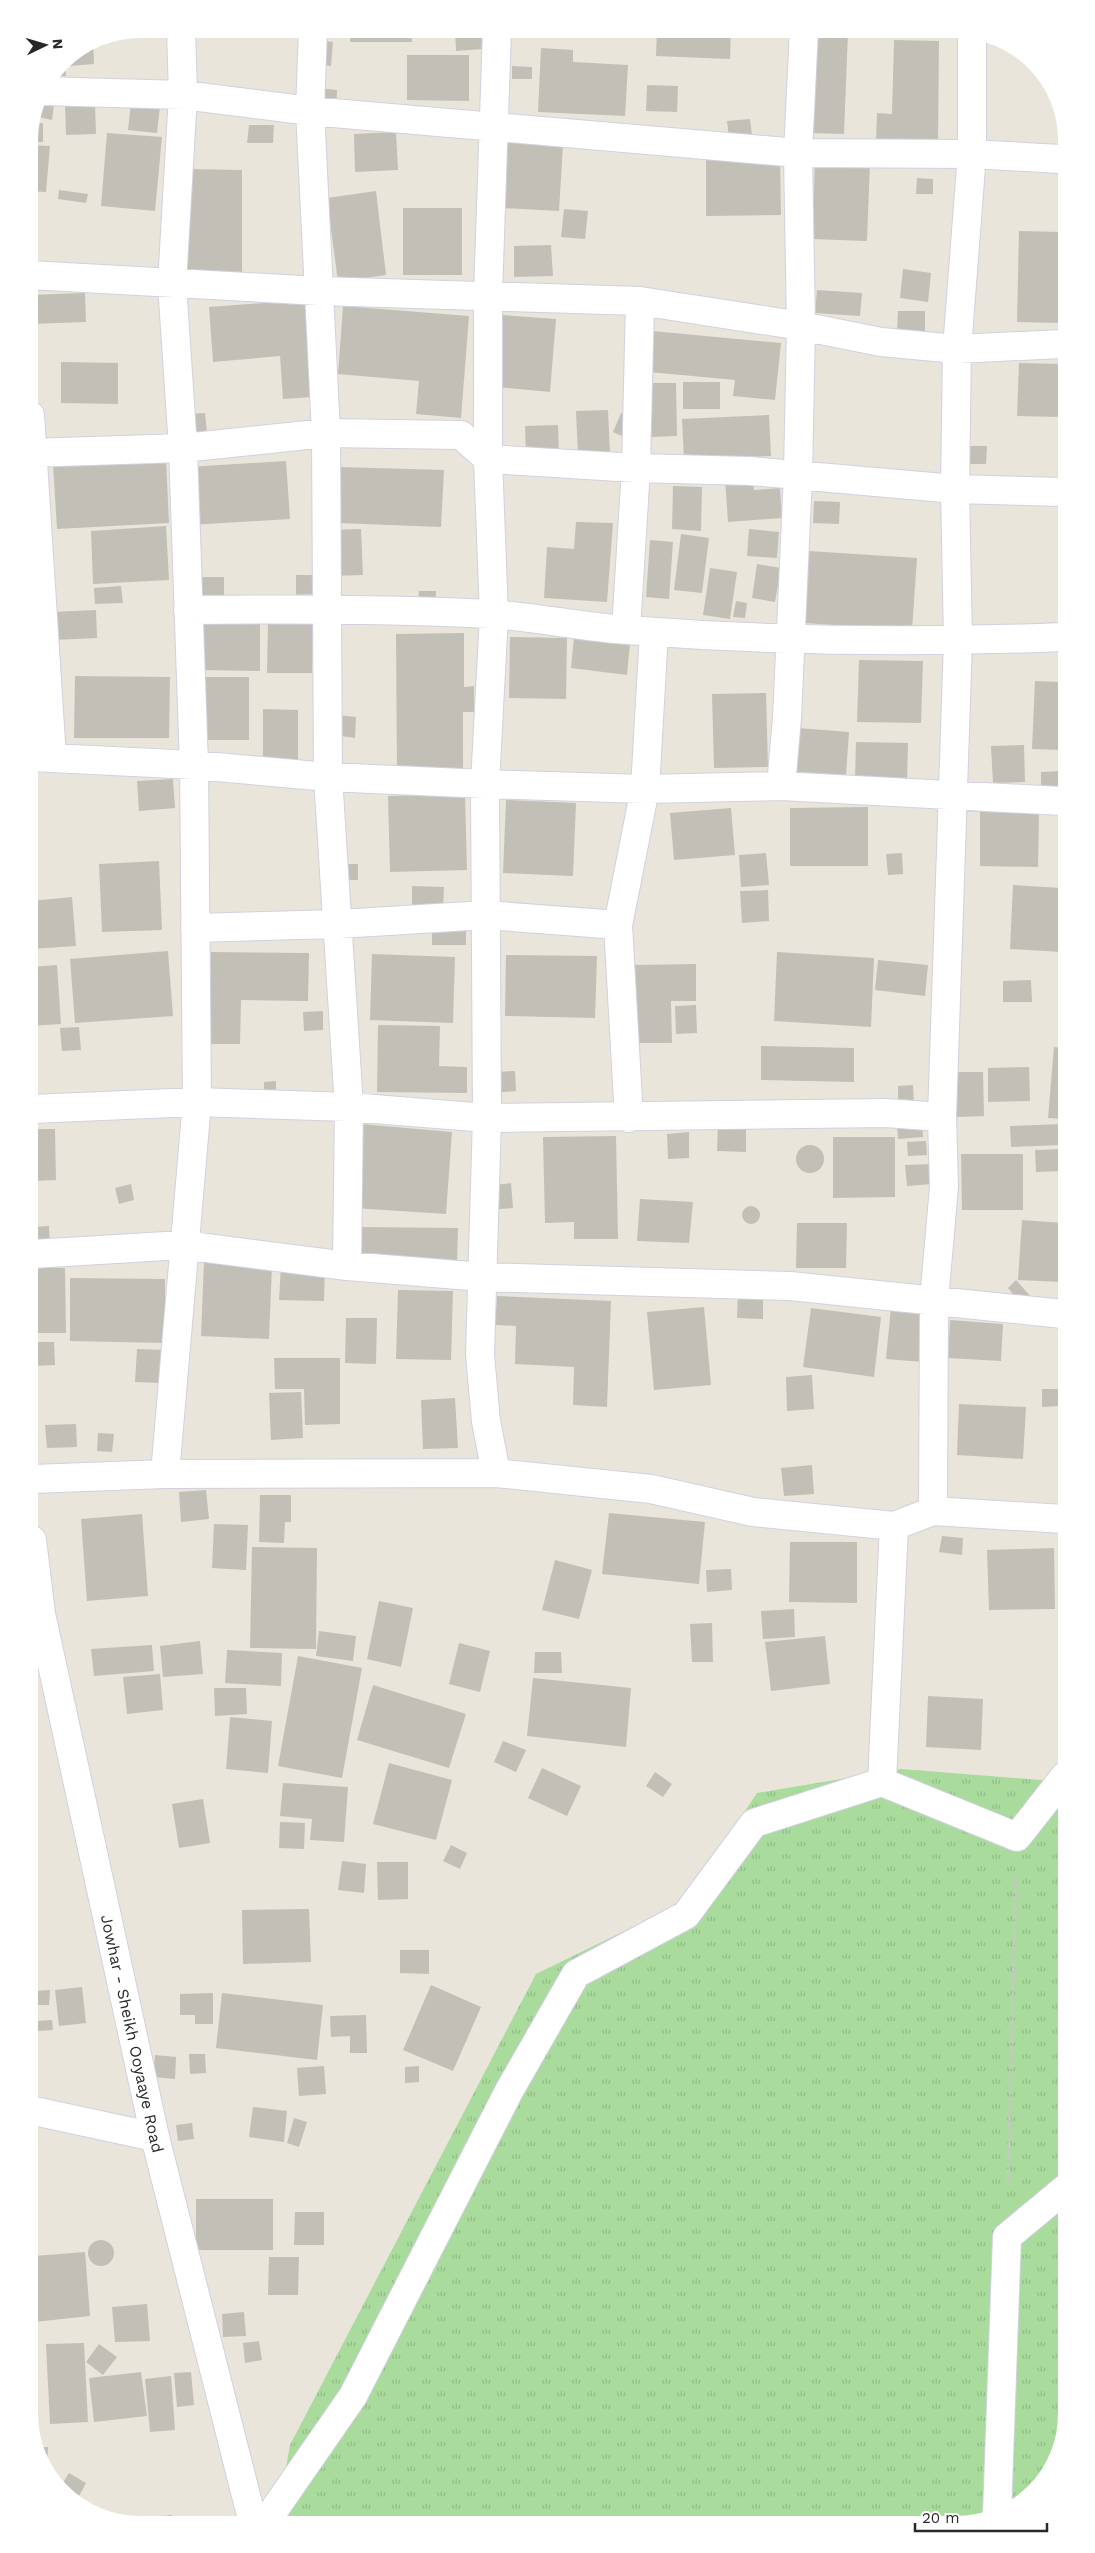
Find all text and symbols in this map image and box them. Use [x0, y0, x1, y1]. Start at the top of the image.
north arrow [20, 20, 70, 70]
text: N [50, 38, 66, 50]
street label: Jowhar - Sheikh Ooyaaye Road [97, 1913, 168, 2155]
scale bar [915, 2500, 1048, 2532]
text: 20 m [922, 2509, 960, 2527]

